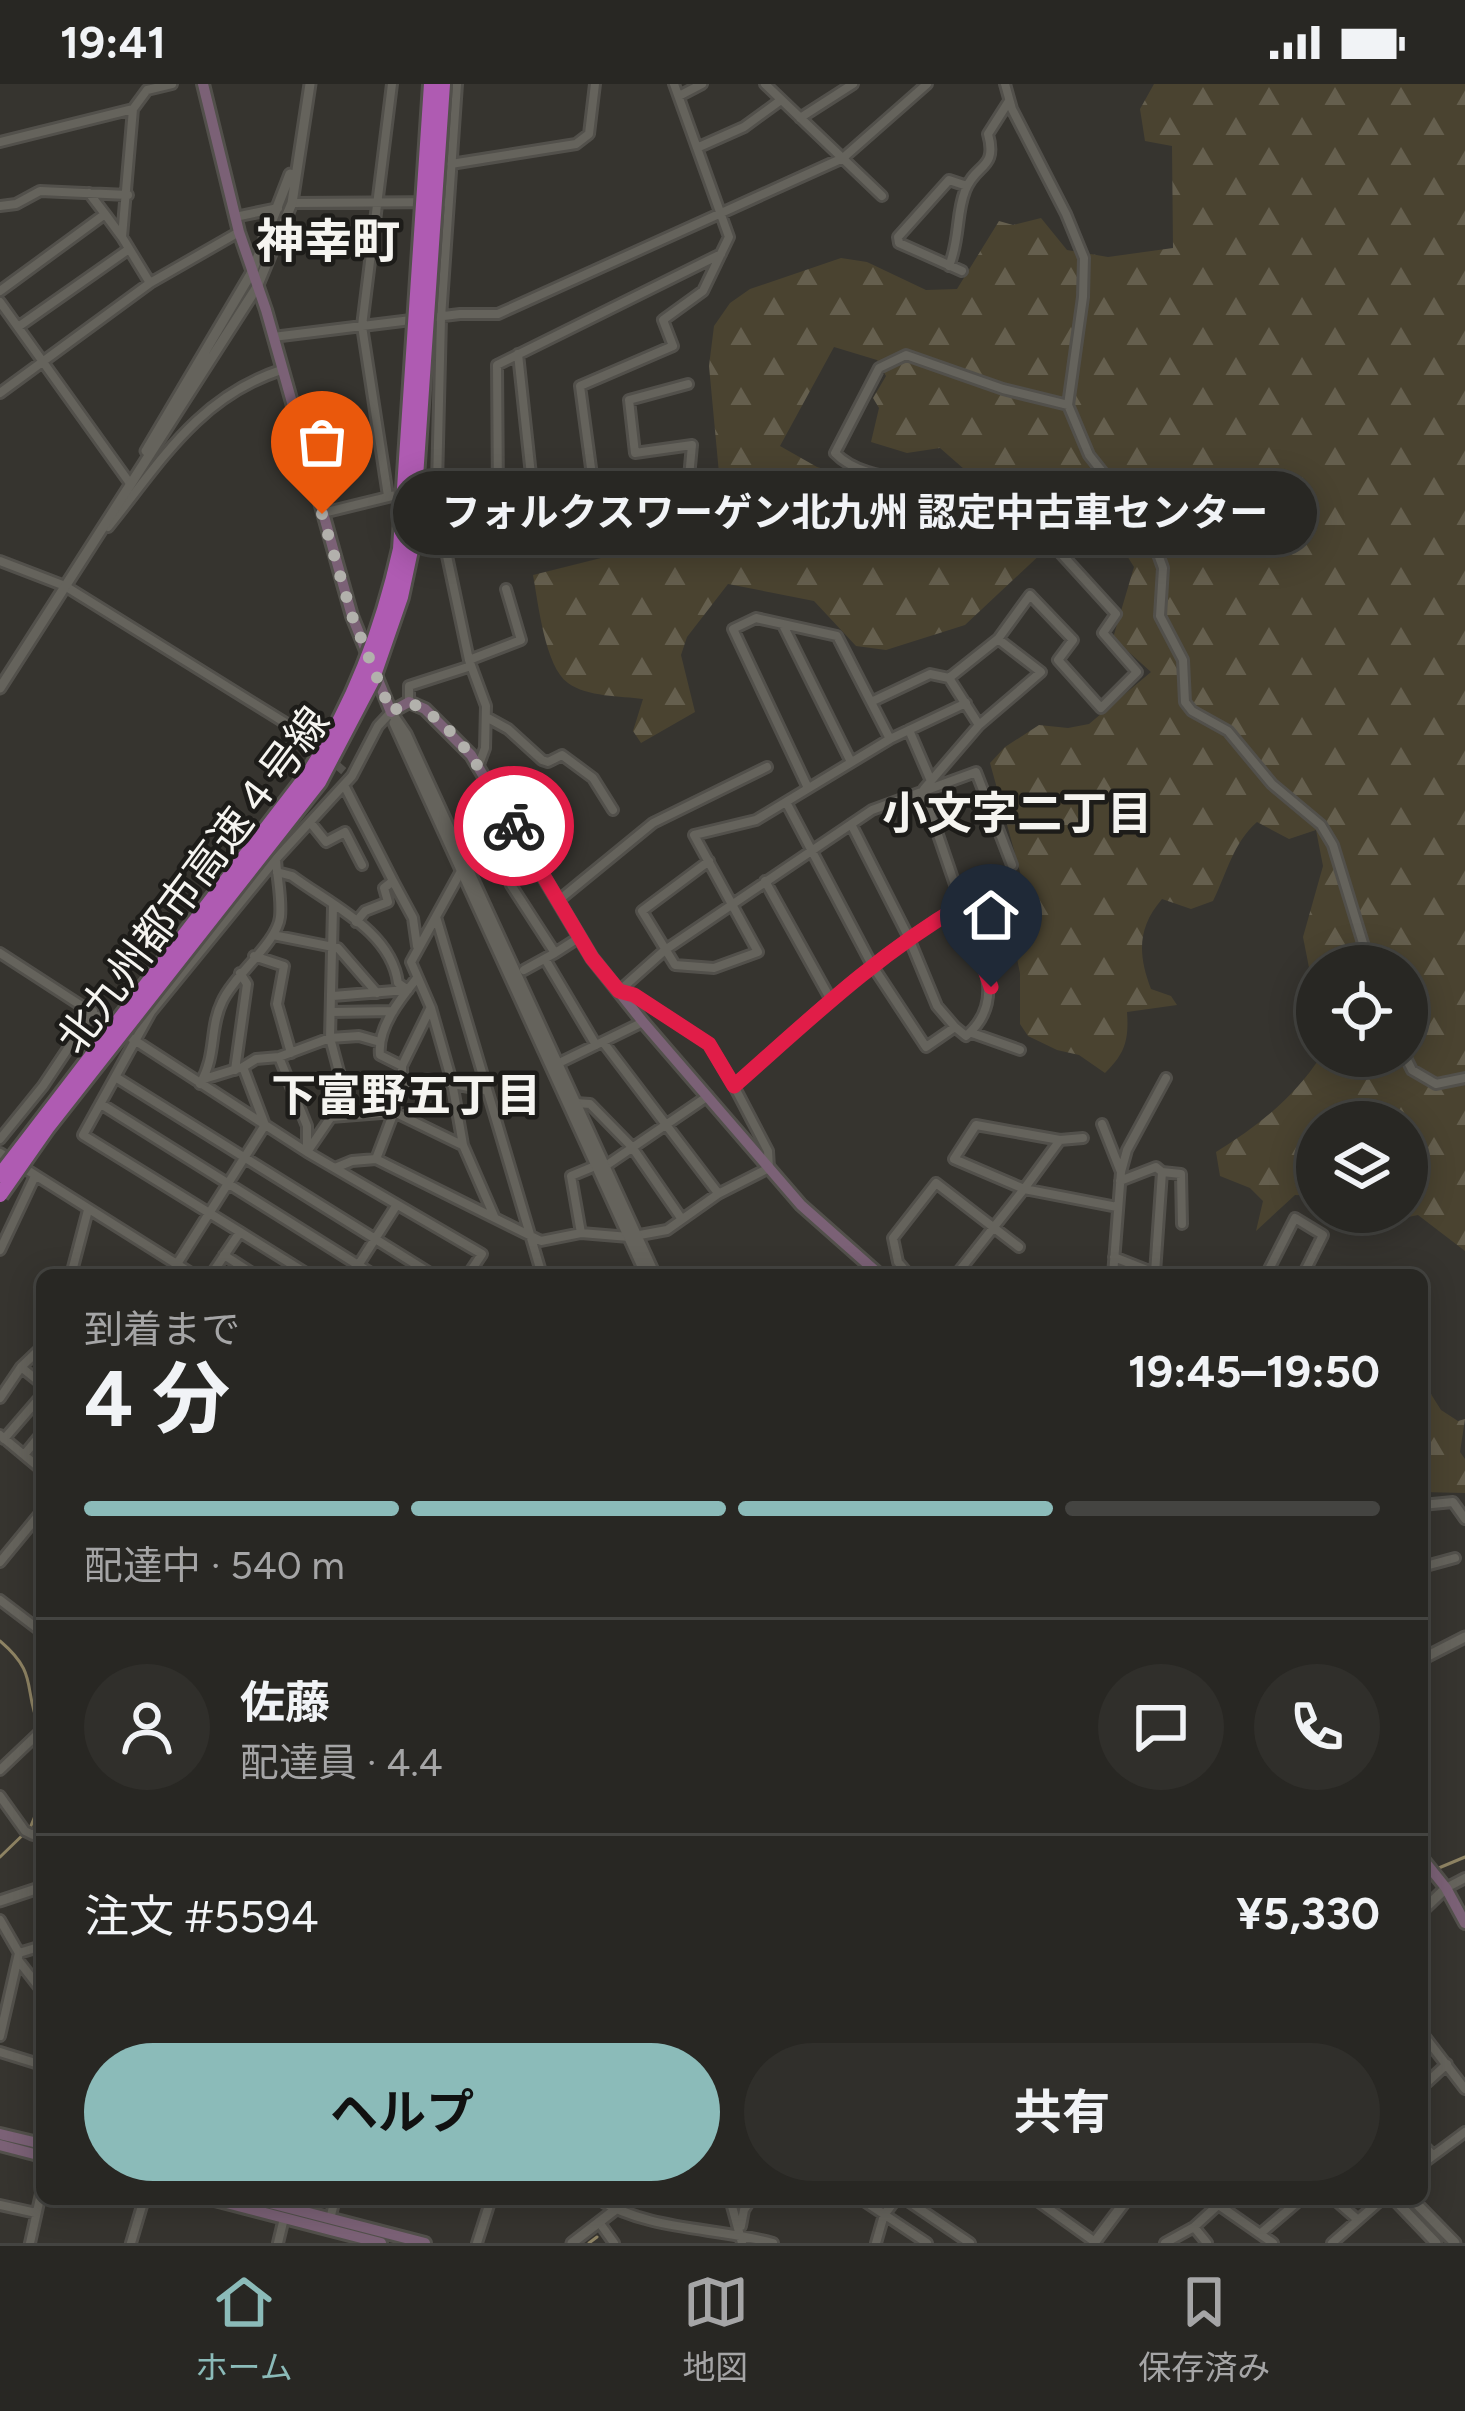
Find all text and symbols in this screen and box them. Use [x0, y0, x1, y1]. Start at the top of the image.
text: 19:41 [60, 15, 166, 69]
district label: 神幸町 [256, 212, 400, 270]
pin [271, 391, 373, 514]
icon: bag [289, 409, 355, 475]
callout: フォルクスワーゲン北九州 認定中古車センター [394, 472, 1318, 556]
text: フォルクスワーゲン北九州 認定中古車センター [441, 489, 1269, 536]
street label: 北九州都市高速４号線 [46, 697, 340, 1063]
courier [454, 766, 574, 886]
district label: 小文字二丁目 [882, 786, 1152, 840]
icon: bike [481, 793, 547, 859]
pin [940, 864, 1042, 987]
icon: home [958, 882, 1024, 948]
map controls [1296, 945, 1428, 1233]
button: locate [1296, 945, 1428, 1077]
district label: 下富野五丁目 [271, 1068, 541, 1122]
button: layers [1296, 1101, 1428, 1233]
text: 到着まで [84, 1306, 240, 1353]
text: 19:45–19:50 [1128, 1344, 1380, 1398]
text: 4 分 [84, 1352, 230, 1446]
text: 配達中 · 540 m [84, 1542, 345, 1589]
button: person [84, 1664, 210, 1790]
button: chat [1098, 1664, 1224, 1790]
button: phone [1254, 1664, 1380, 1790]
text: 佐藤 [240, 1675, 330, 1729]
text: 配達員 · 4.4 [240, 1739, 443, 1786]
text: ¥5,330 [1236, 1886, 1380, 1940]
text: 注文 #5594 [84, 1889, 319, 1943]
button: ヘルプ [84, 2043, 720, 2181]
button: 共有 [744, 2043, 1380, 2181]
tab: ホーム [195, 2269, 293, 2389]
tab: 地図 [683, 2269, 749, 2389]
tab: 保存済み [1138, 2269, 1270, 2389]

